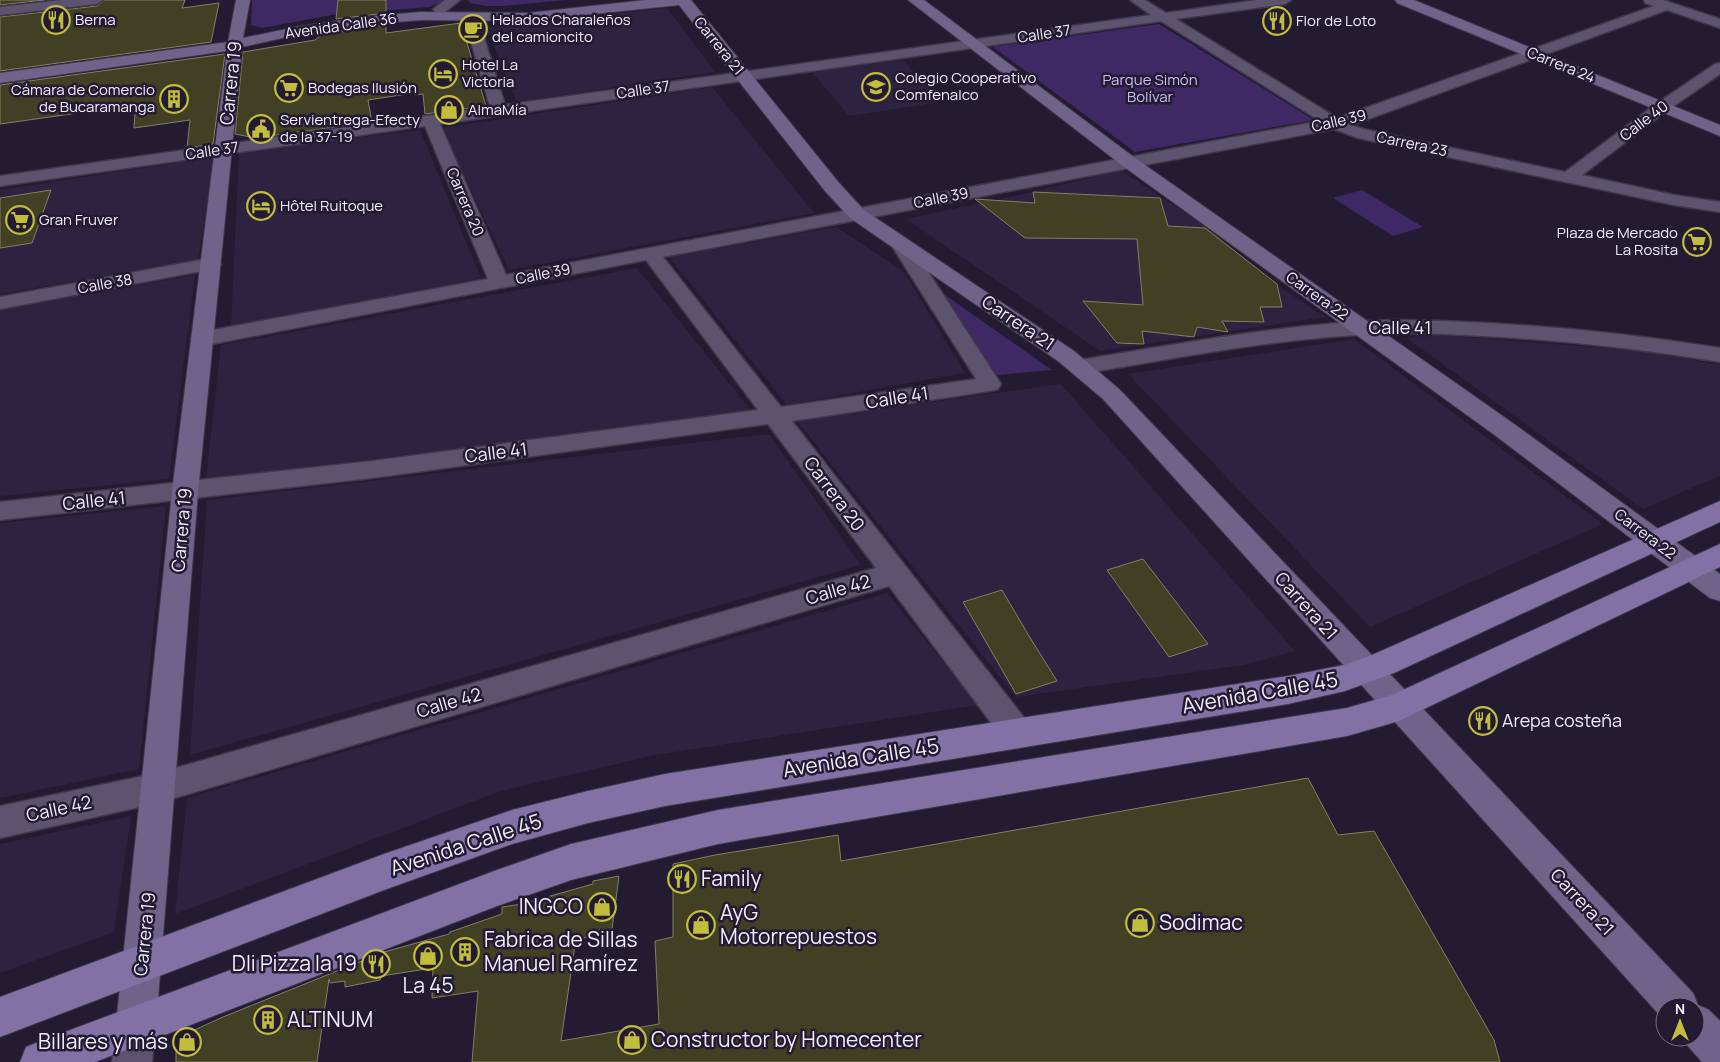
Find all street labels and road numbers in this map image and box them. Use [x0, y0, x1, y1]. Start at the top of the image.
street label: Avenida Calle 36 [284, 7, 398, 44]
street label: Carrera 21 [689, 12, 749, 79]
street label: Calle 37 [1016, 19, 1072, 48]
street label: Carrera 19 [214, 40, 246, 126]
street label: Carrera 24 [1524, 41, 1599, 88]
street label: Calle 37 [615, 75, 671, 104]
street label: Calle 40 [1615, 95, 1672, 146]
street label: Calle 39 [1310, 104, 1368, 137]
street label: Carrera 23 [1375, 126, 1449, 161]
street label: Calle 37 [184, 136, 240, 165]
street label: Carrera 20 [442, 164, 489, 239]
street label: Calle 39 [912, 182, 970, 213]
street label: Calle 39 [514, 258, 572, 289]
street label: Carrera 22 [1282, 266, 1353, 325]
street label: Calle 38 [76, 268, 134, 299]
street label: Carrera 21 [977, 289, 1060, 355]
street label: Calle 41 [1368, 315, 1432, 339]
street label: Calle 41 [864, 380, 930, 414]
street label: Calle 41 [463, 436, 529, 468]
street label: Carrera 20 [799, 451, 871, 535]
street label: Calle 41 [61, 485, 127, 515]
street label: Carrera 19 [165, 487, 197, 573]
street label: Carrera 22 [1610, 504, 1680, 564]
street label: Carrera 21 [1270, 566, 1344, 644]
street label: Calle 42 [803, 568, 873, 610]
street label: Avenida Calle 45 [1180, 665, 1340, 720]
street label: Calle 42 [414, 681, 484, 723]
street label: Avenida Calle 45 [781, 731, 941, 783]
street label: Calle 42 [24, 789, 94, 827]
street label: Avenida Calle 45 [386, 806, 545, 882]
street label: Carrera 21 [1546, 863, 1620, 940]
street label: Carrera 19 [128, 891, 160, 977]

